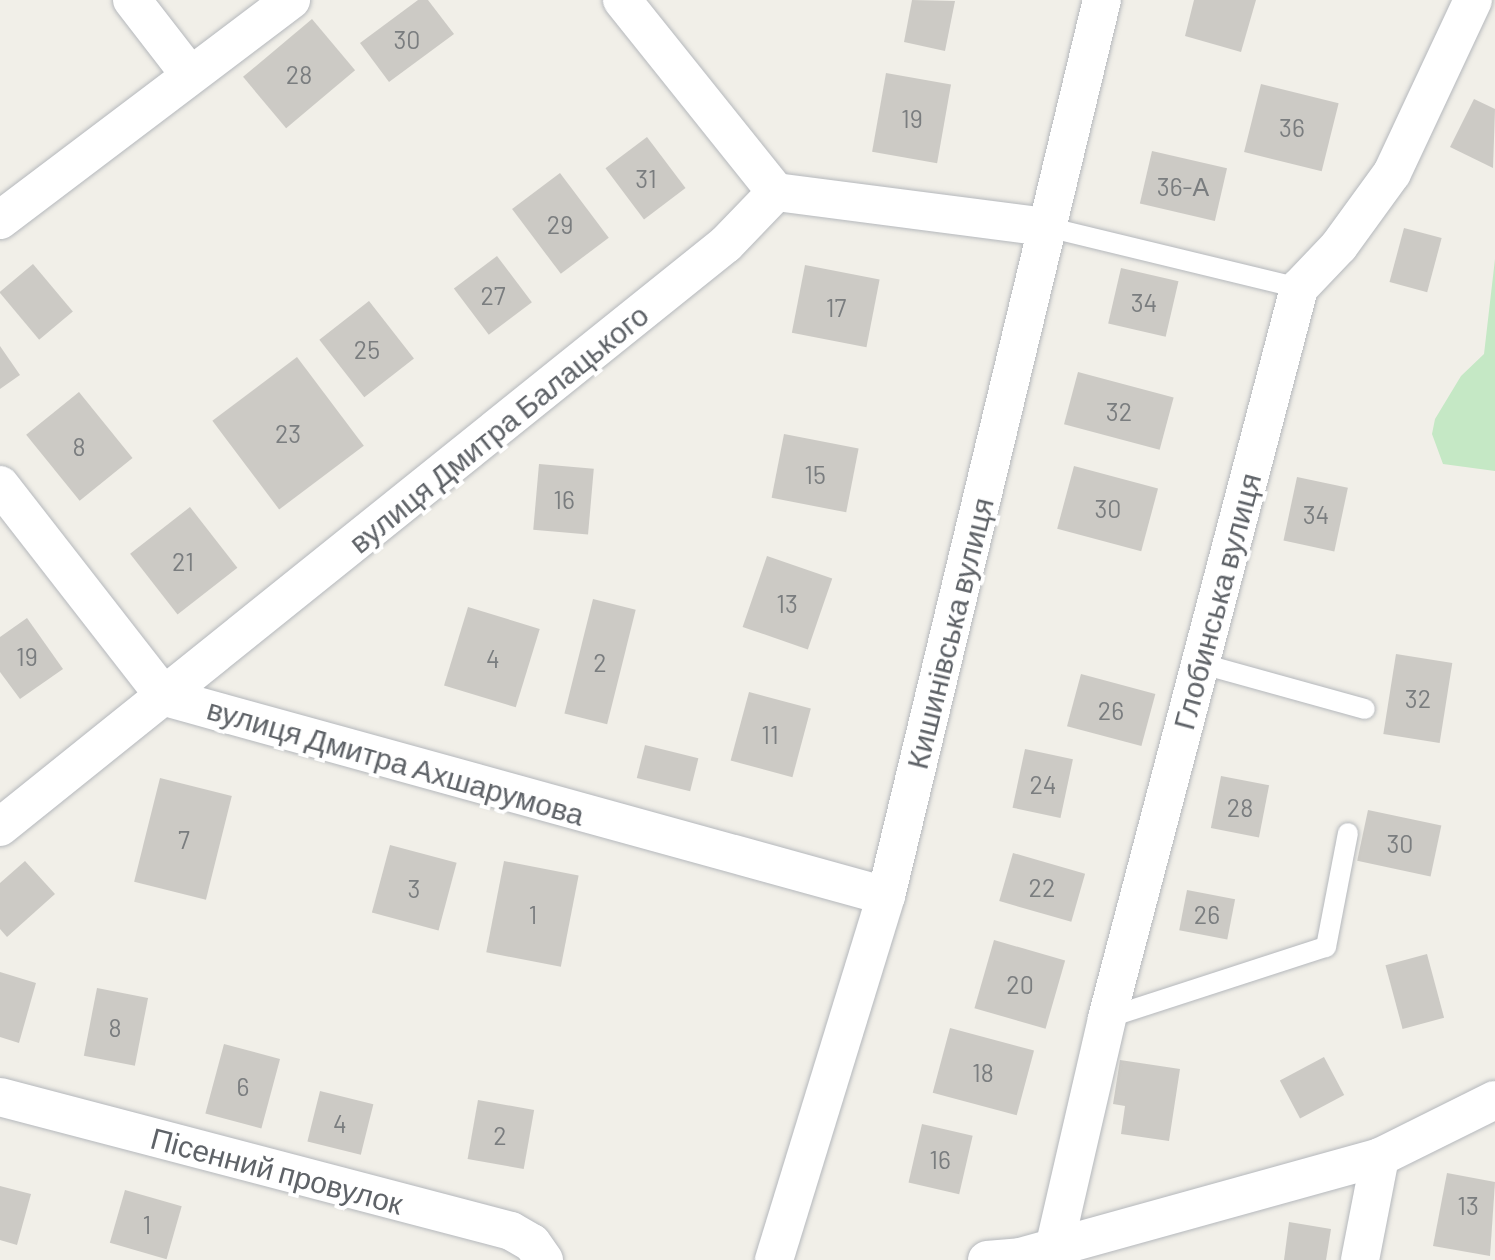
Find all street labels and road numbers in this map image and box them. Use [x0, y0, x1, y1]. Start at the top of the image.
street label: вулиця Дмитра Балацького [341, 296, 655, 560]
street label: Глобинська вулиця [1164, 469, 1268, 733]
street label: Кишинівська вулиця [898, 494, 1000, 772]
street label: вулиця Дмитра Ахшарумова [203, 690, 589, 832]
street label: Пісенний провулок [147, 1119, 407, 1221]

